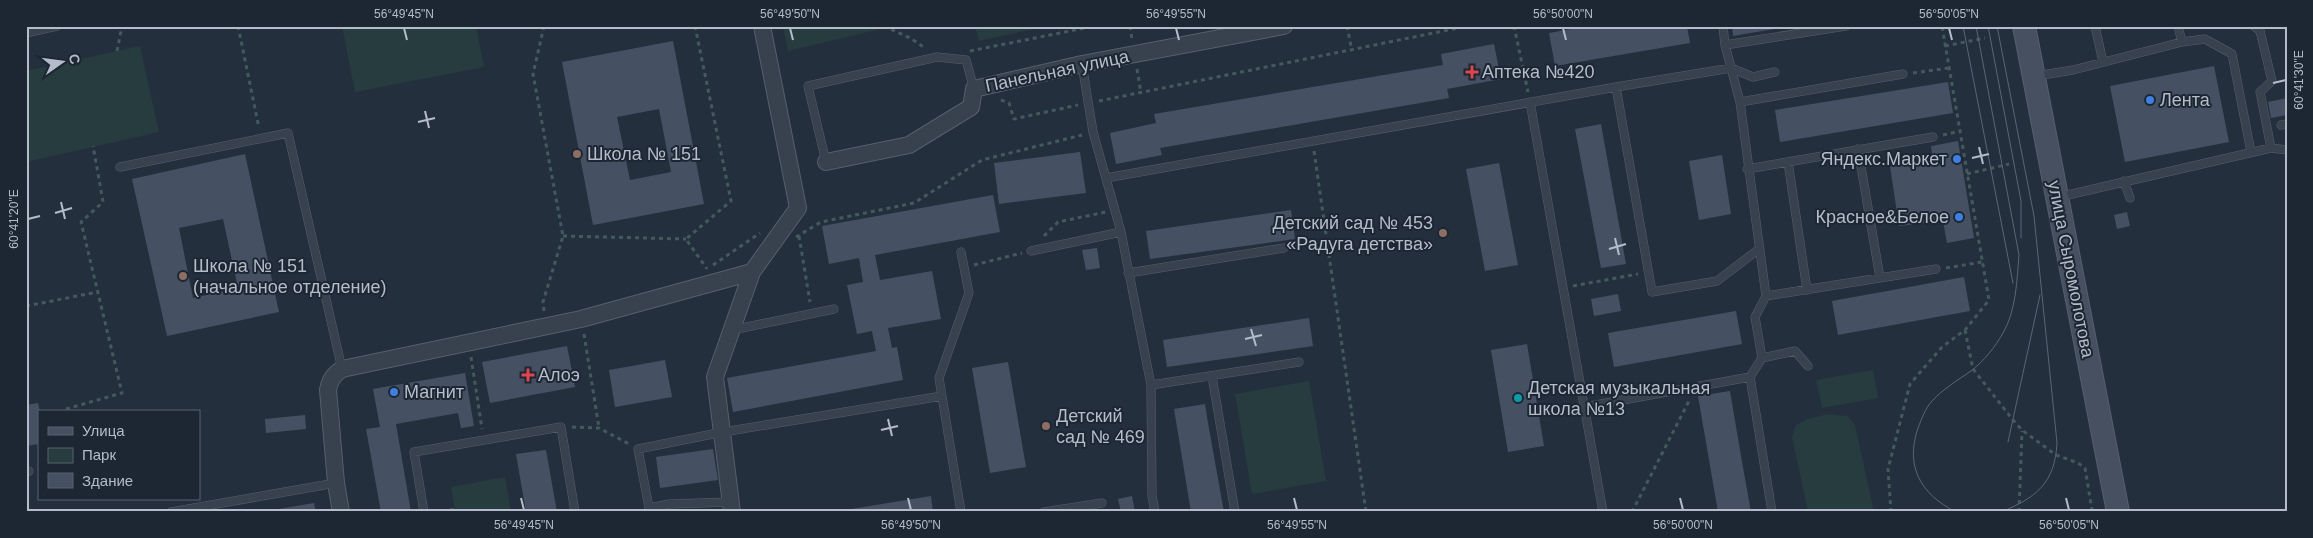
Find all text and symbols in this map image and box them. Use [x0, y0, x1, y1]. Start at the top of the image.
text: 56°49'45"N [374, 7, 434, 21]
text: 56°49'50"N [760, 7, 820, 21]
text: 56°49'55"N [1146, 7, 1206, 21]
text: 56°50'00"N [1533, 7, 1593, 21]
text: 56°50'05"N [1919, 7, 1979, 21]
north arrow [38, 38, 88, 88]
street label: Панельная улица [983, 46, 1132, 96]
text: 60°41'30"E [2292, 50, 2306, 110]
text: С [66, 52, 84, 66]
place label: Аптека №420 [1482, 62, 1594, 82]
marker: Аптека №420 [1466, 66, 1478, 78]
place label: Лента [2160, 90, 2211, 110]
marker: Лента [2144, 94, 2156, 106]
place label: Школа № 151 [587, 144, 701, 164]
marker: Школа № 151 [571, 148, 583, 160]
place label: Яндекс.Маркет [1821, 149, 1947, 169]
marker: Яндекс.Маркет [1951, 153, 1963, 165]
street label: улица Сыромолотова [2044, 179, 2098, 360]
text: 60°41'20"E [7, 189, 21, 249]
place label: Красное&Белое [1816, 207, 1949, 227]
marker: Красное&Белое [1953, 211, 1965, 223]
place label: Детский сад № 453 «Радуга детства» [1273, 213, 1433, 254]
marker: Детский сад № 453 «Радуга детства» [1437, 227, 1449, 239]
place label: Школа № 151 (начальное отделение) [193, 256, 386, 297]
marker: Школа № 151 (начальное отделение) [177, 270, 189, 282]
place label: Алоэ [538, 365, 580, 385]
marker: Алоэ [522, 369, 534, 381]
place label: Детская музыкальная школа №13 [1528, 378, 1710, 419]
place label: Магнит [404, 382, 464, 402]
marker: Магнит [388, 386, 400, 398]
marker: Детская музыкальная школа №13 [1512, 392, 1524, 404]
place label: Детский сад № 469 [1056, 406, 1145, 447]
legend [38, 410, 200, 500]
marker: Детский сад № 469 [1040, 420, 1052, 432]
text: Улица [82, 422, 125, 439]
text: Парк [82, 446, 116, 463]
text: Здание [82, 472, 133, 489]
text: 56°49'45"N [494, 518, 554, 532]
text: 56°49'50"N [881, 518, 941, 532]
text: 56°49'55"N [1267, 518, 1327, 532]
text: 56°50'00"N [1653, 518, 1713, 532]
text: 56°50'05"N [2039, 518, 2099, 532]

